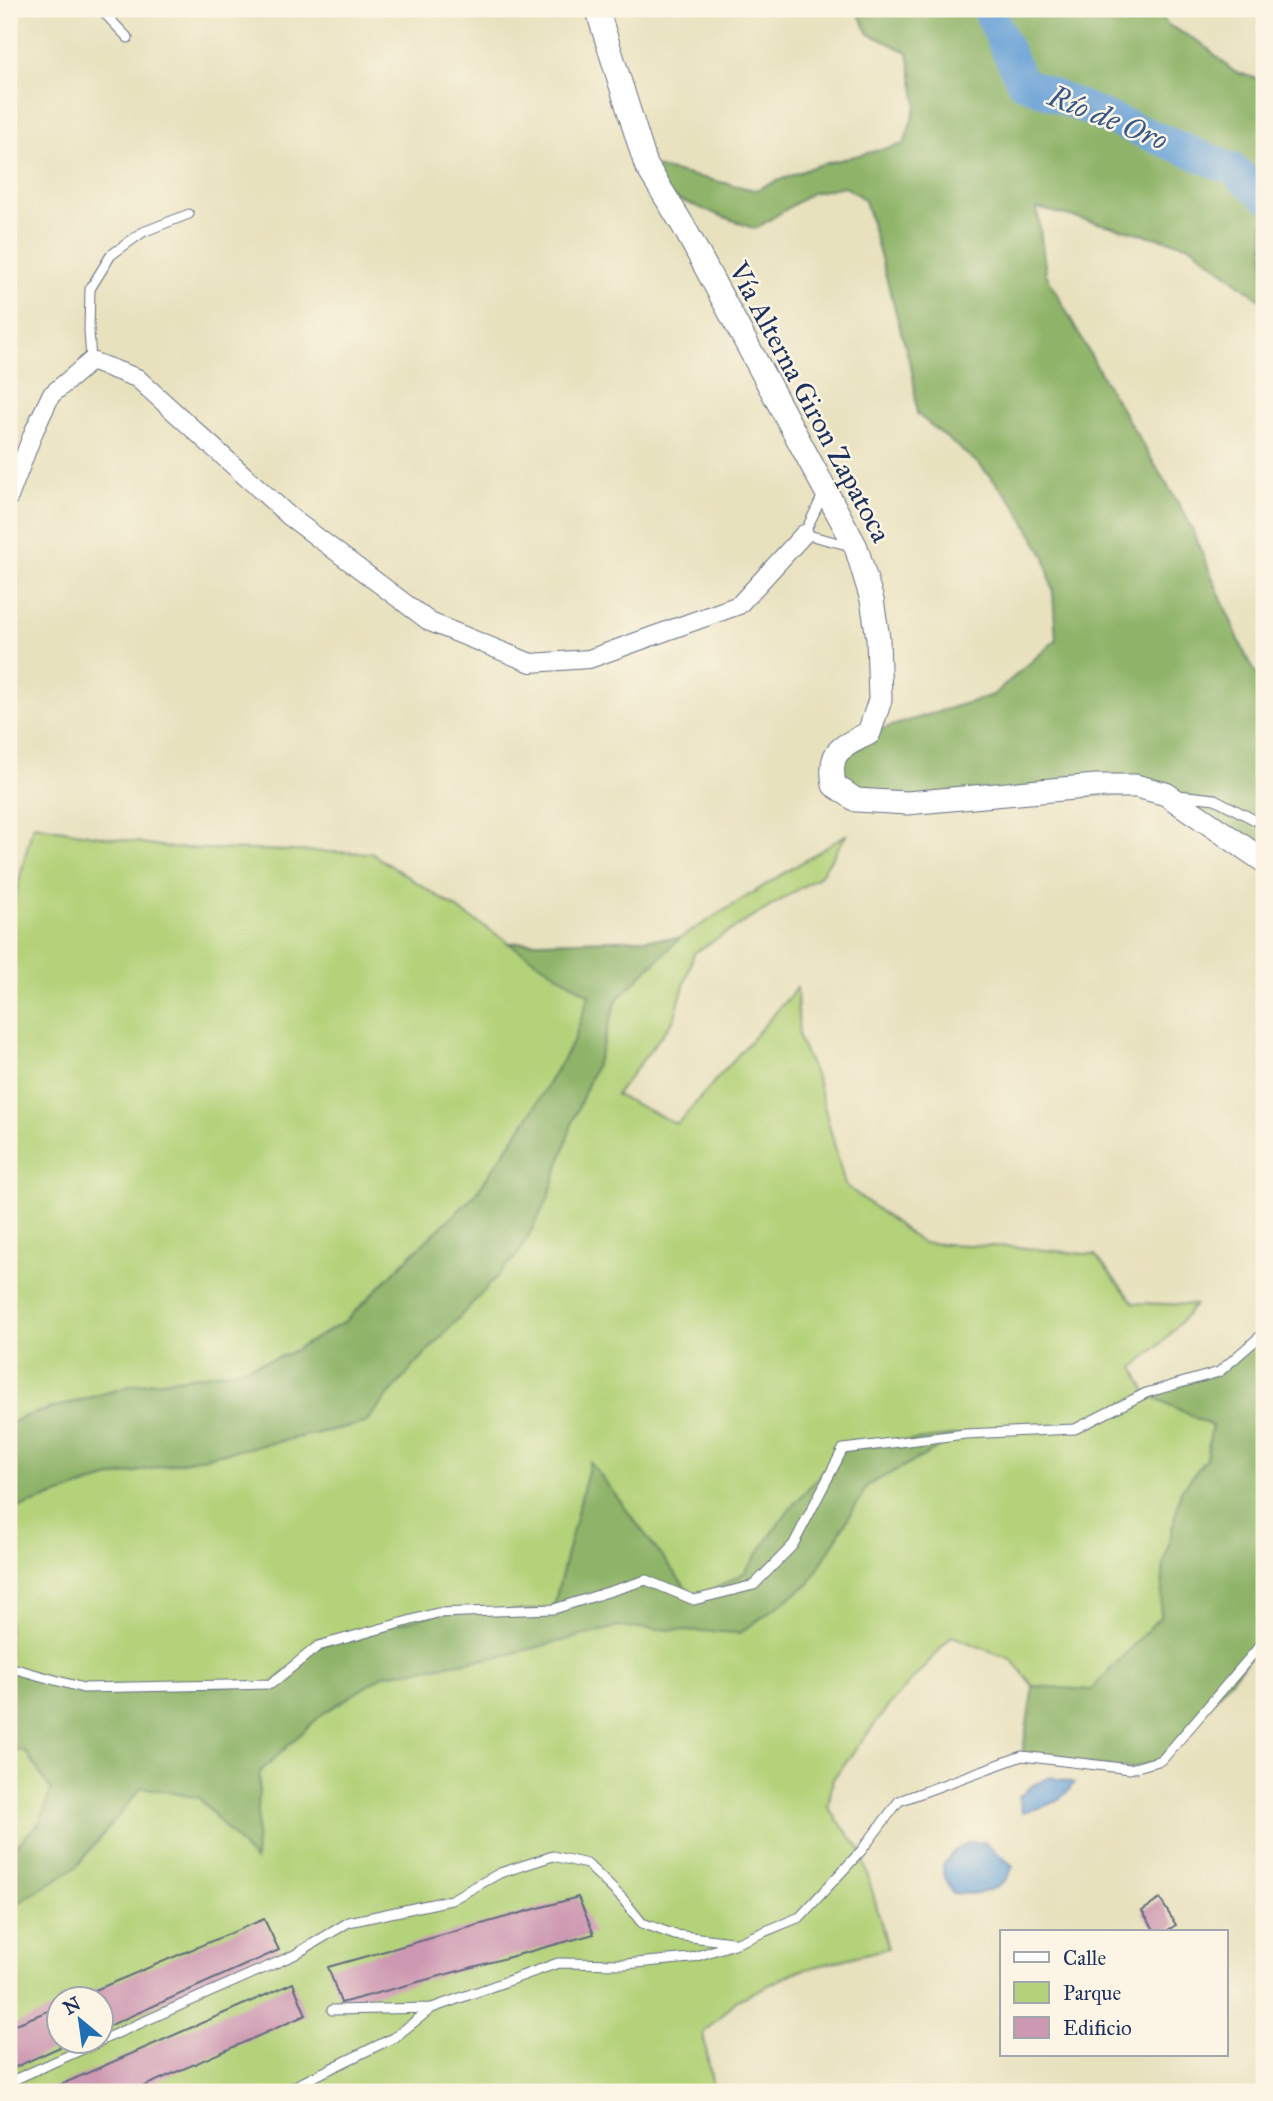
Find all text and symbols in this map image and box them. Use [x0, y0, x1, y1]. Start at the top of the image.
water label: Río de Oro [1042, 78, 1173, 158]
street label: Vía Alterna Giron Zapatoca [721, 255, 899, 548]
legend [1000, 1930, 1228, 2056]
text: Calle [1063, 1945, 1106, 1971]
text: Parque [1063, 1980, 1122, 2006]
north arrow [46, 1986, 116, 2056]
text: N [59, 1992, 85, 2020]
text: Edificio [1063, 2015, 1132, 2041]

